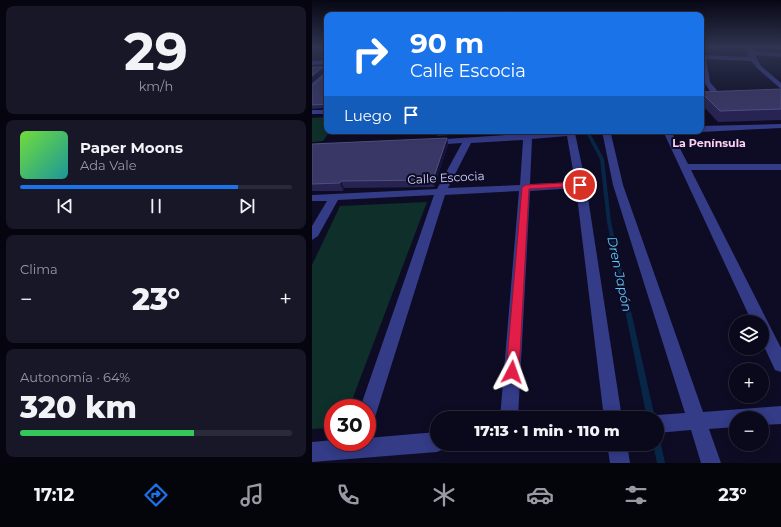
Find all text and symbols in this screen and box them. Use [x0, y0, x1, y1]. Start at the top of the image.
text: 29 [124, 20, 188, 83]
text: 90 m [410, 26, 484, 60]
icon: right [344, 28, 396, 80]
text: Calle Escocia [410, 60, 526, 82]
text: km/h [139, 78, 173, 94]
icon: arrive [400, 104, 422, 126]
text: Luego [344, 106, 392, 125]
district label: La Península [672, 136, 746, 150]
text: Paper Moons [80, 138, 183, 157]
text: Ada Vale [80, 157, 137, 173]
street label: Calle Escocia [407, 168, 485, 187]
pin [563, 168, 597, 202]
icon: arrive [569, 174, 591, 196]
icon: previous [54, 195, 76, 217]
icon: pause [145, 195, 167, 217]
icon: next [236, 195, 258, 217]
water label: Dren Japón [604, 235, 636, 313]
text: Clima [20, 261, 58, 277]
text: 23° [132, 281, 180, 318]
text: − [20, 286, 33, 313]
text: + [279, 286, 292, 313]
map controls [729, 315, 769, 451]
button: layers [729, 315, 769, 355]
position arrow [491, 351, 533, 393]
button: + [729, 363, 769, 403]
text: Autonomía · 64% [20, 369, 130, 385]
text: 320 km [20, 389, 137, 426]
speed limit sign: 30 [324, 399, 376, 451]
button: − [729, 411, 769, 451]
text: 17:13 · 1 min · 110 m [474, 421, 620, 440]
icon: directions [142, 481, 170, 509]
icon: music [238, 481, 266, 509]
icon: phone [334, 481, 362, 509]
icon: climate [430, 481, 458, 509]
icon: car [526, 481, 554, 509]
icon: filters [622, 481, 650, 509]
text: 17:12 [34, 484, 74, 506]
text: 23° [718, 484, 747, 506]

